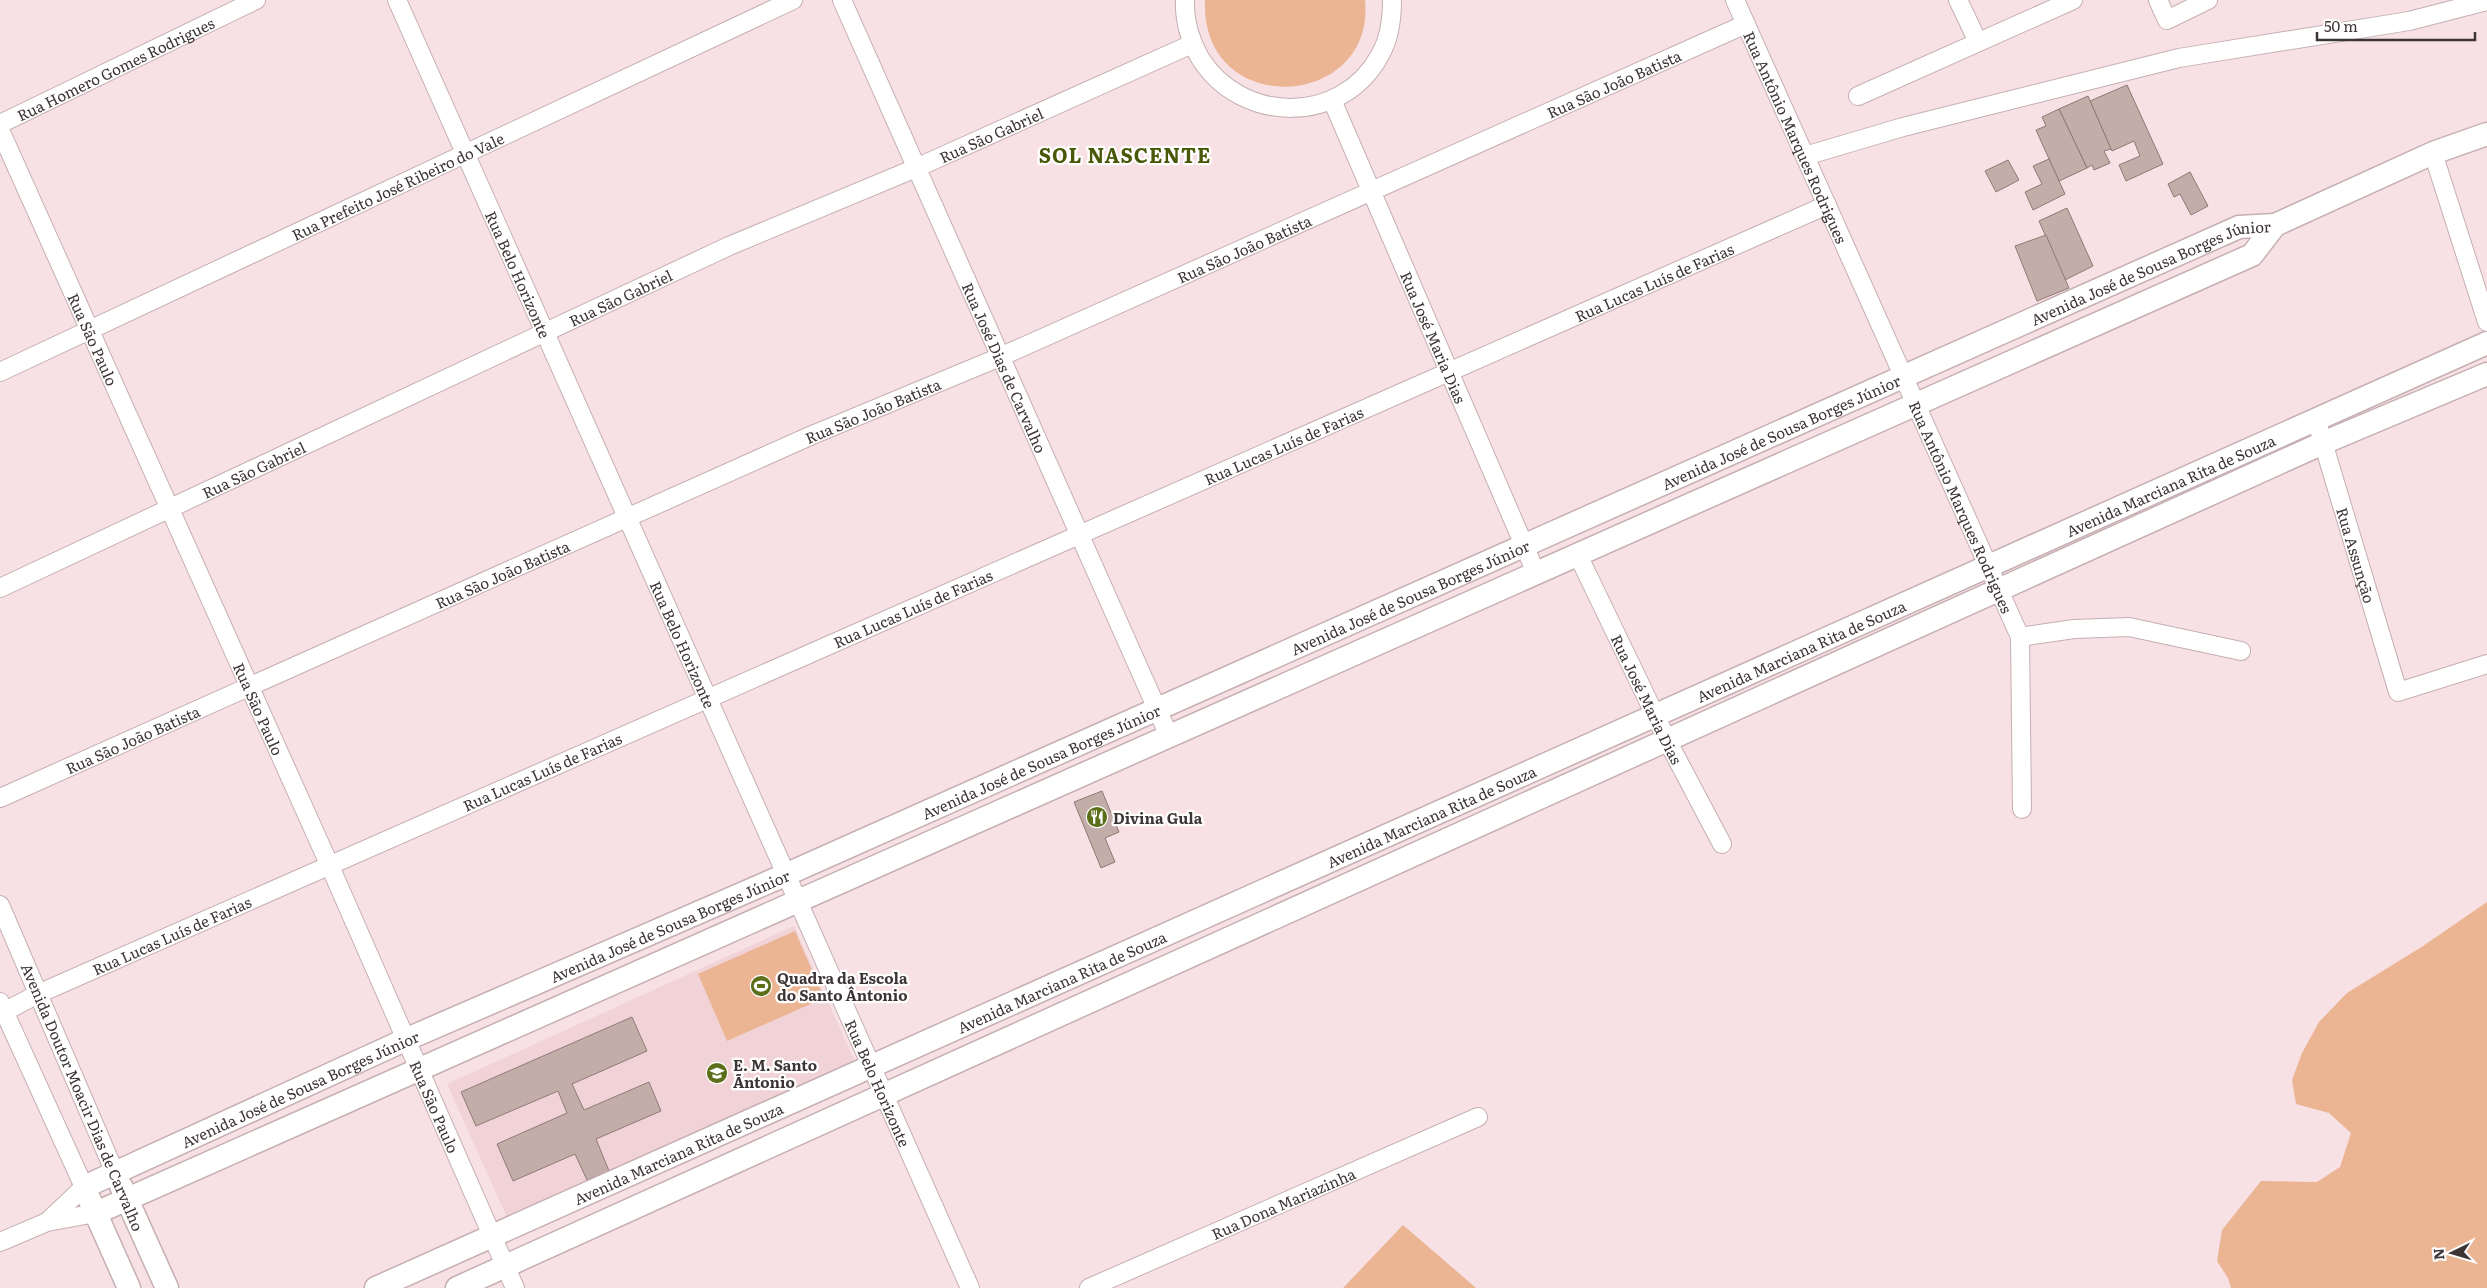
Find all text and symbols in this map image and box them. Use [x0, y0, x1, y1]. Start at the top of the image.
street label: Rua Homero Gomes Rodrigues [12, 10, 218, 126]
scale bar [2317, 10, 2474, 42]
text: 50 m [2324, 14, 2358, 37]
street label: Rua Antônio Marques Rodrigues [1739, 27, 1854, 247]
street label: Rua São João Batista [1543, 43, 1685, 123]
street label: Rua São Gabriel [935, 101, 1047, 168]
street label: Rua Prefeito José Ribeiro do Vale [287, 126, 508, 245]
district label: SOL NASCENTE [1039, 139, 1211, 169]
street label: Rua Belo Horizonte [481, 207, 557, 342]
street label: Rua São João Batista [1173, 208, 1316, 288]
street label: Avenida José de Sousa Borges Júnior [2027, 214, 2271, 330]
street label: Rua Lucas Luís de Farias [1571, 236, 1737, 327]
street label: Rua São Gabriel [565, 263, 676, 331]
street label: Rua José Maria Dias [1396, 267, 1473, 407]
street label: Rua José Dias de Carvalho [957, 278, 1053, 457]
street label: Rua São Paulo [63, 289, 125, 389]
street label: Avenida José de Sousa Borges Júnior [1658, 368, 1904, 495]
street label: Rua São João Batista [801, 371, 945, 448]
street label: Rua Antônio Marques Rodrigues [1904, 397, 2019, 617]
street label: Rua Lucas Luís de Farias [1200, 400, 1367, 490]
street label: Avenida Marciana Rita de Souza [2062, 427, 2280, 542]
street label: Rua São Gabriel [198, 435, 309, 503]
street label: Rua Assunção [2332, 504, 2382, 606]
street label: Rua São João Batista [431, 533, 574, 614]
street label: Avenida José de Sousa Borges Júnior [1287, 533, 1533, 660]
street label: Rua Lucas Luís de Farias [829, 563, 996, 653]
street label: Rua Belo Horizonte [645, 577, 722, 712]
street label: Avenida Marciana Rita de Souza [1692, 593, 1910, 707]
street label: Rua José Maria Dias [1606, 630, 1689, 768]
street label: Rua São Paulo [228, 658, 290, 759]
street label: Rua São João Batista [61, 698, 204, 779]
street label: Avenida José de Sousa Borges Júnior [918, 698, 1164, 824]
street label: Rua Lucas Luís de Farias [459, 726, 625, 816]
street label: Avenida Marciana Rita de Souza [1323, 758, 1540, 873]
restaurant icon: Divina Gula [1085, 805, 1109, 829]
place label: Divina Gula [1113, 806, 1203, 829]
street label: Avenida José de Sousa Borges Júnior [546, 863, 793, 987]
street label: Rua Lucas Luís de Farias [88, 889, 255, 980]
street label: Avenida Marciana Rita de Souza [953, 924, 1171, 1038]
street label: Avenida Doutor Moacir Dias de Carvalho [16, 960, 150, 1235]
place label: Quadra da Escola do Santo Ântonio [777, 966, 908, 1006]
sports icon: Quadra da Escola do Santo Ântonio [749, 974, 773, 998]
street label: Rua Belo Horizonte [840, 1015, 917, 1150]
street label: Avenida José de Sousa Borges Júnior [177, 1024, 422, 1153]
place label: E. M. Santo Ãntonio [733, 1053, 817, 1093]
street label: Rua São Paulo [405, 1056, 466, 1157]
school or university icon: E. M. Santo Ãntonio [705, 1061, 729, 1085]
street label: Avenida Marciana Rita de Souza [570, 1095, 787, 1210]
street label: Rua Dona Mariazinha [1207, 1161, 1360, 1244]
north arrow [2427, 1228, 2477, 1278]
text: N [2428, 1247, 2449, 1261]

